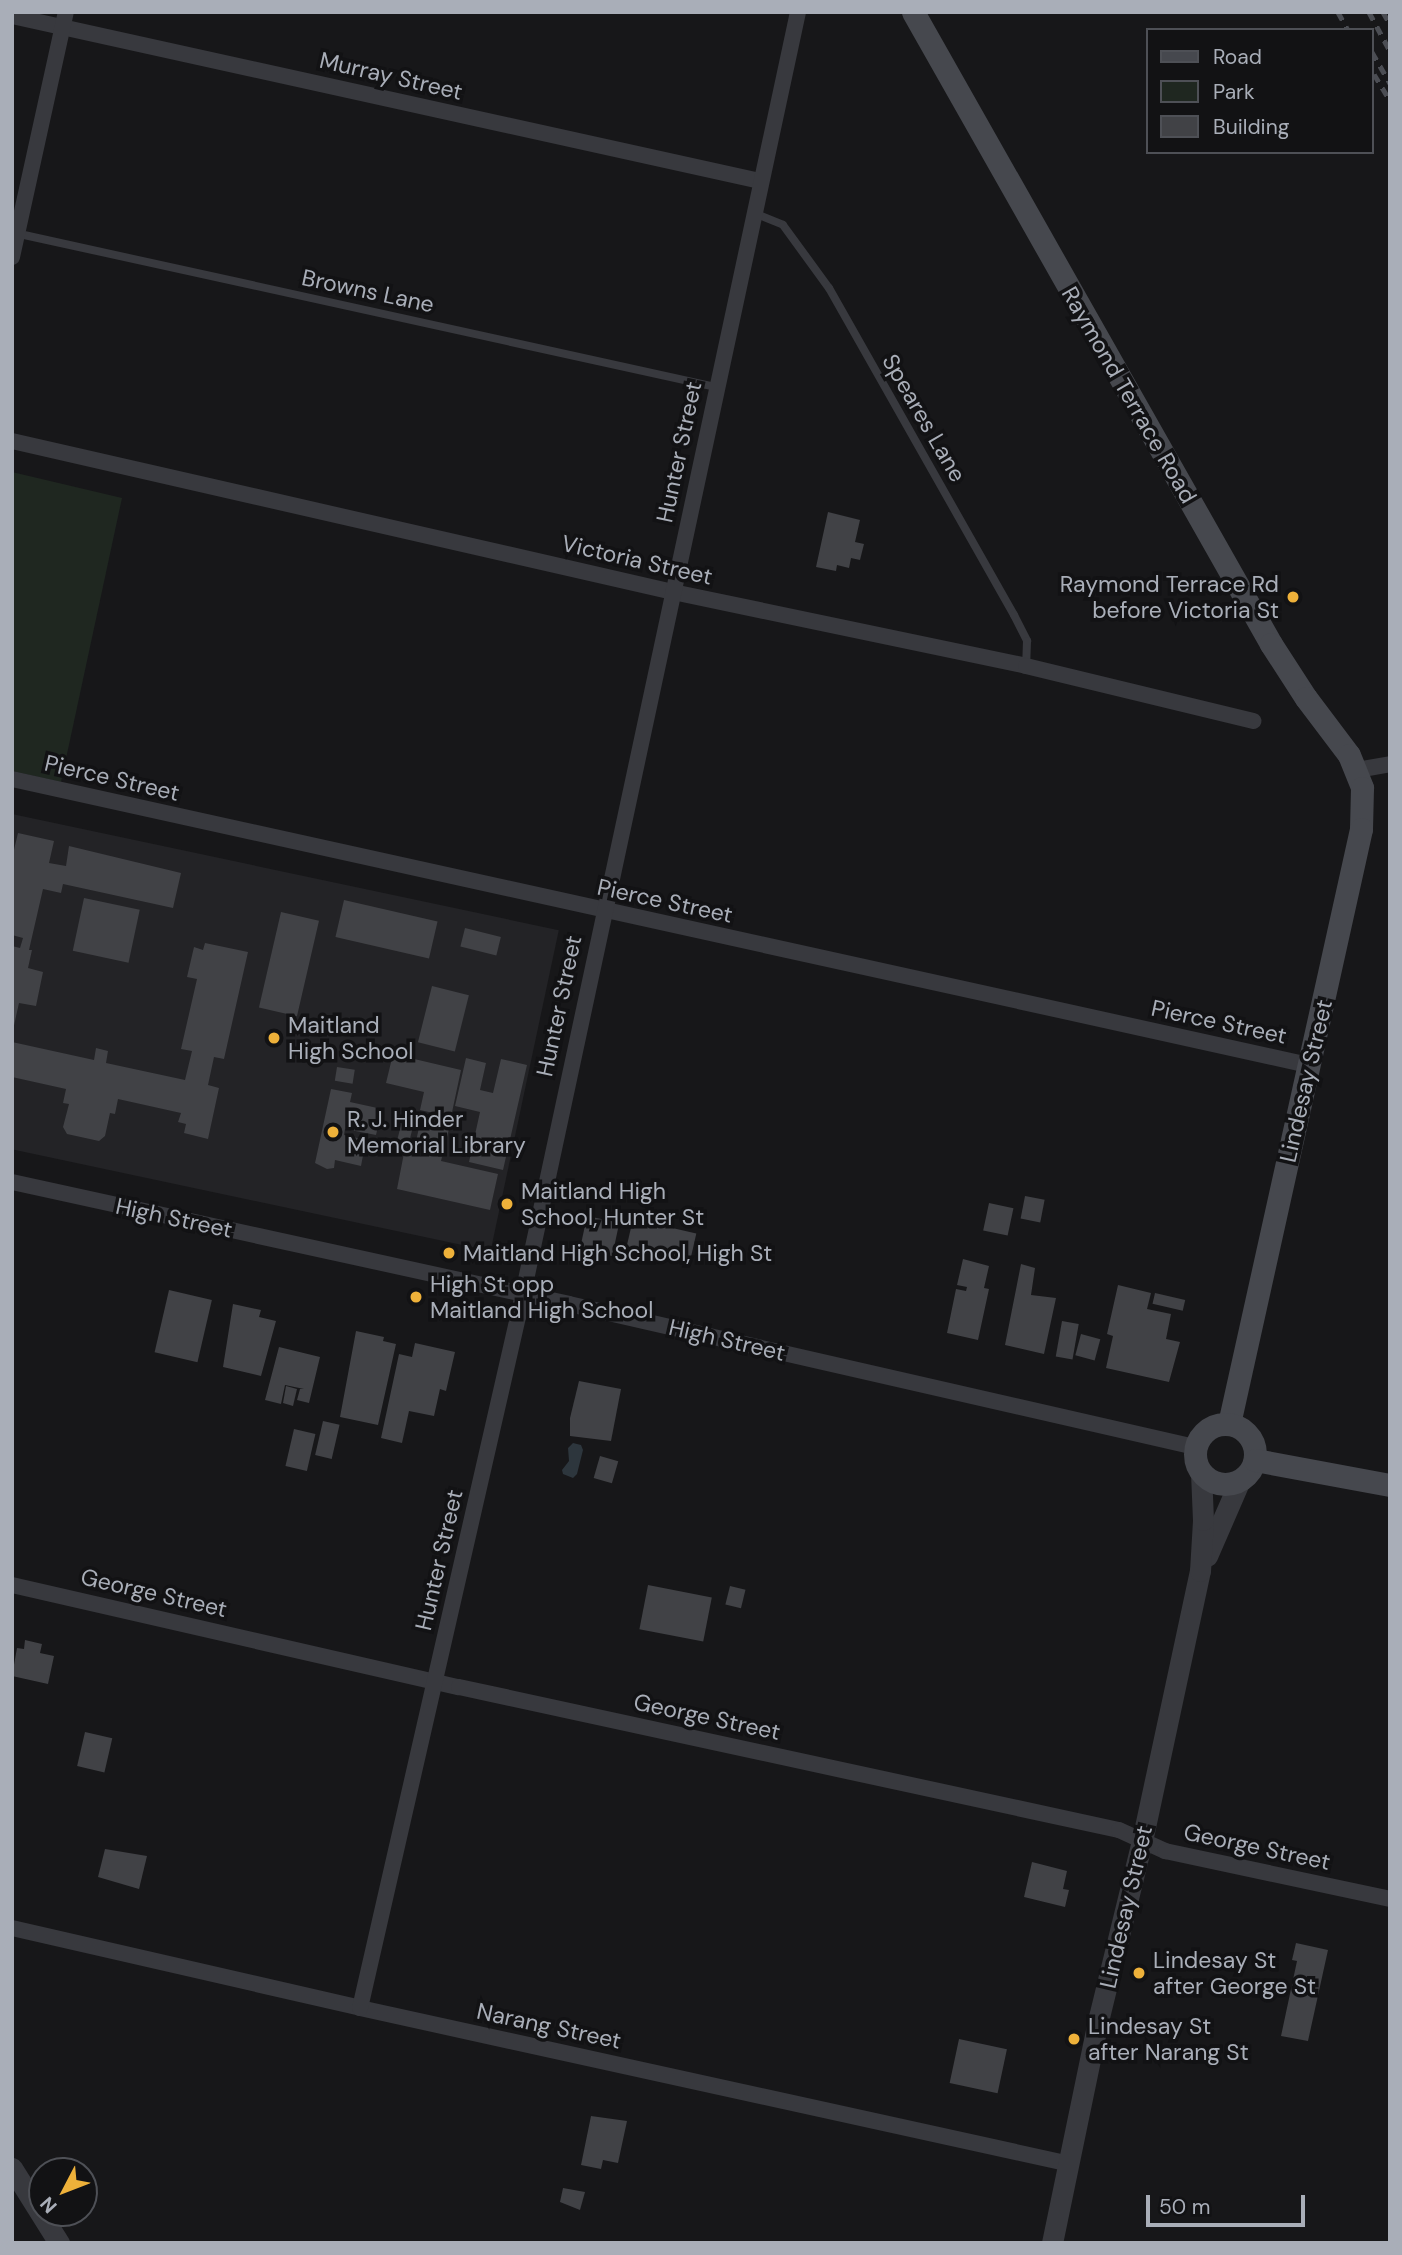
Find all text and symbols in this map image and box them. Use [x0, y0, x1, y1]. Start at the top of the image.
legend [1146, 28, 1374, 154]
text: Road [1213, 43, 1262, 71]
street label: Murray Street [317, 46, 465, 106]
text: Park [1213, 78, 1254, 106]
text: Building [1213, 113, 1289, 141]
street label: Browns Lane [299, 264, 437, 318]
street label: Raymond Terrace Road [1056, 282, 1202, 508]
street label: Speares Lane [876, 349, 972, 487]
street label: Hunter Street [651, 379, 707, 525]
street label: Victoria Street [559, 529, 715, 591]
place label: Raymond Terrace Rd before Victoria St [1060, 570, 1279, 624]
marker: Raymond Terrace Rd before Victoria St [1285, 589, 1301, 605]
street label: Pierce Street [42, 749, 182, 807]
street label: Pierce Street [595, 873, 735, 929]
street label: Hunter Street [531, 933, 587, 1079]
street label: Pierce Street [1149, 994, 1289, 1050]
street label: Lindesay Street [1274, 997, 1338, 1165]
place label: Maitland High School [288, 1011, 413, 1065]
marker: Maitland High School [266, 1030, 282, 1046]
place label: R. J. Hinder Memorial Library [347, 1105, 526, 1159]
marker: R. J. Hinder Memorial Library [325, 1124, 341, 1140]
place label: Maitland High School, Hunter St [521, 1177, 704, 1231]
street label: High Street [113, 1192, 235, 1244]
marker: Maitland High School, Hunter St [499, 1196, 515, 1212]
place label: Maitland High School, High St [463, 1239, 772, 1267]
marker: Maitland High School, High St [441, 1245, 457, 1261]
place label: High St opp Maitland High School [430, 1270, 653, 1324]
marker: High St opp Maitland High School [408, 1289, 424, 1305]
street label: High Street [666, 1313, 788, 1367]
street label: Hunter Street [409, 1487, 469, 1633]
street label: George Street [78, 1563, 230, 1623]
street label: George Street [631, 1688, 783, 1746]
street label: George Street [1181, 1818, 1333, 1876]
street label: Lindesay Street [1094, 1823, 1158, 1991]
place label: Lindesay St after George St [1153, 1946, 1316, 2000]
marker: Lindesay St after George St [1131, 1965, 1147, 1981]
street label: Narang Street [474, 1997, 624, 2055]
place label: Lindesay St after Narang St [1088, 2012, 1249, 2066]
marker: Lindesay St after Narang St [1066, 2031, 1082, 2047]
north arrow [28, 2157, 98, 2227]
scale bar [1150, 2182, 1309, 2226]
text: N [35, 2192, 62, 2219]
text: 50 m [1159, 2193, 1210, 2221]

